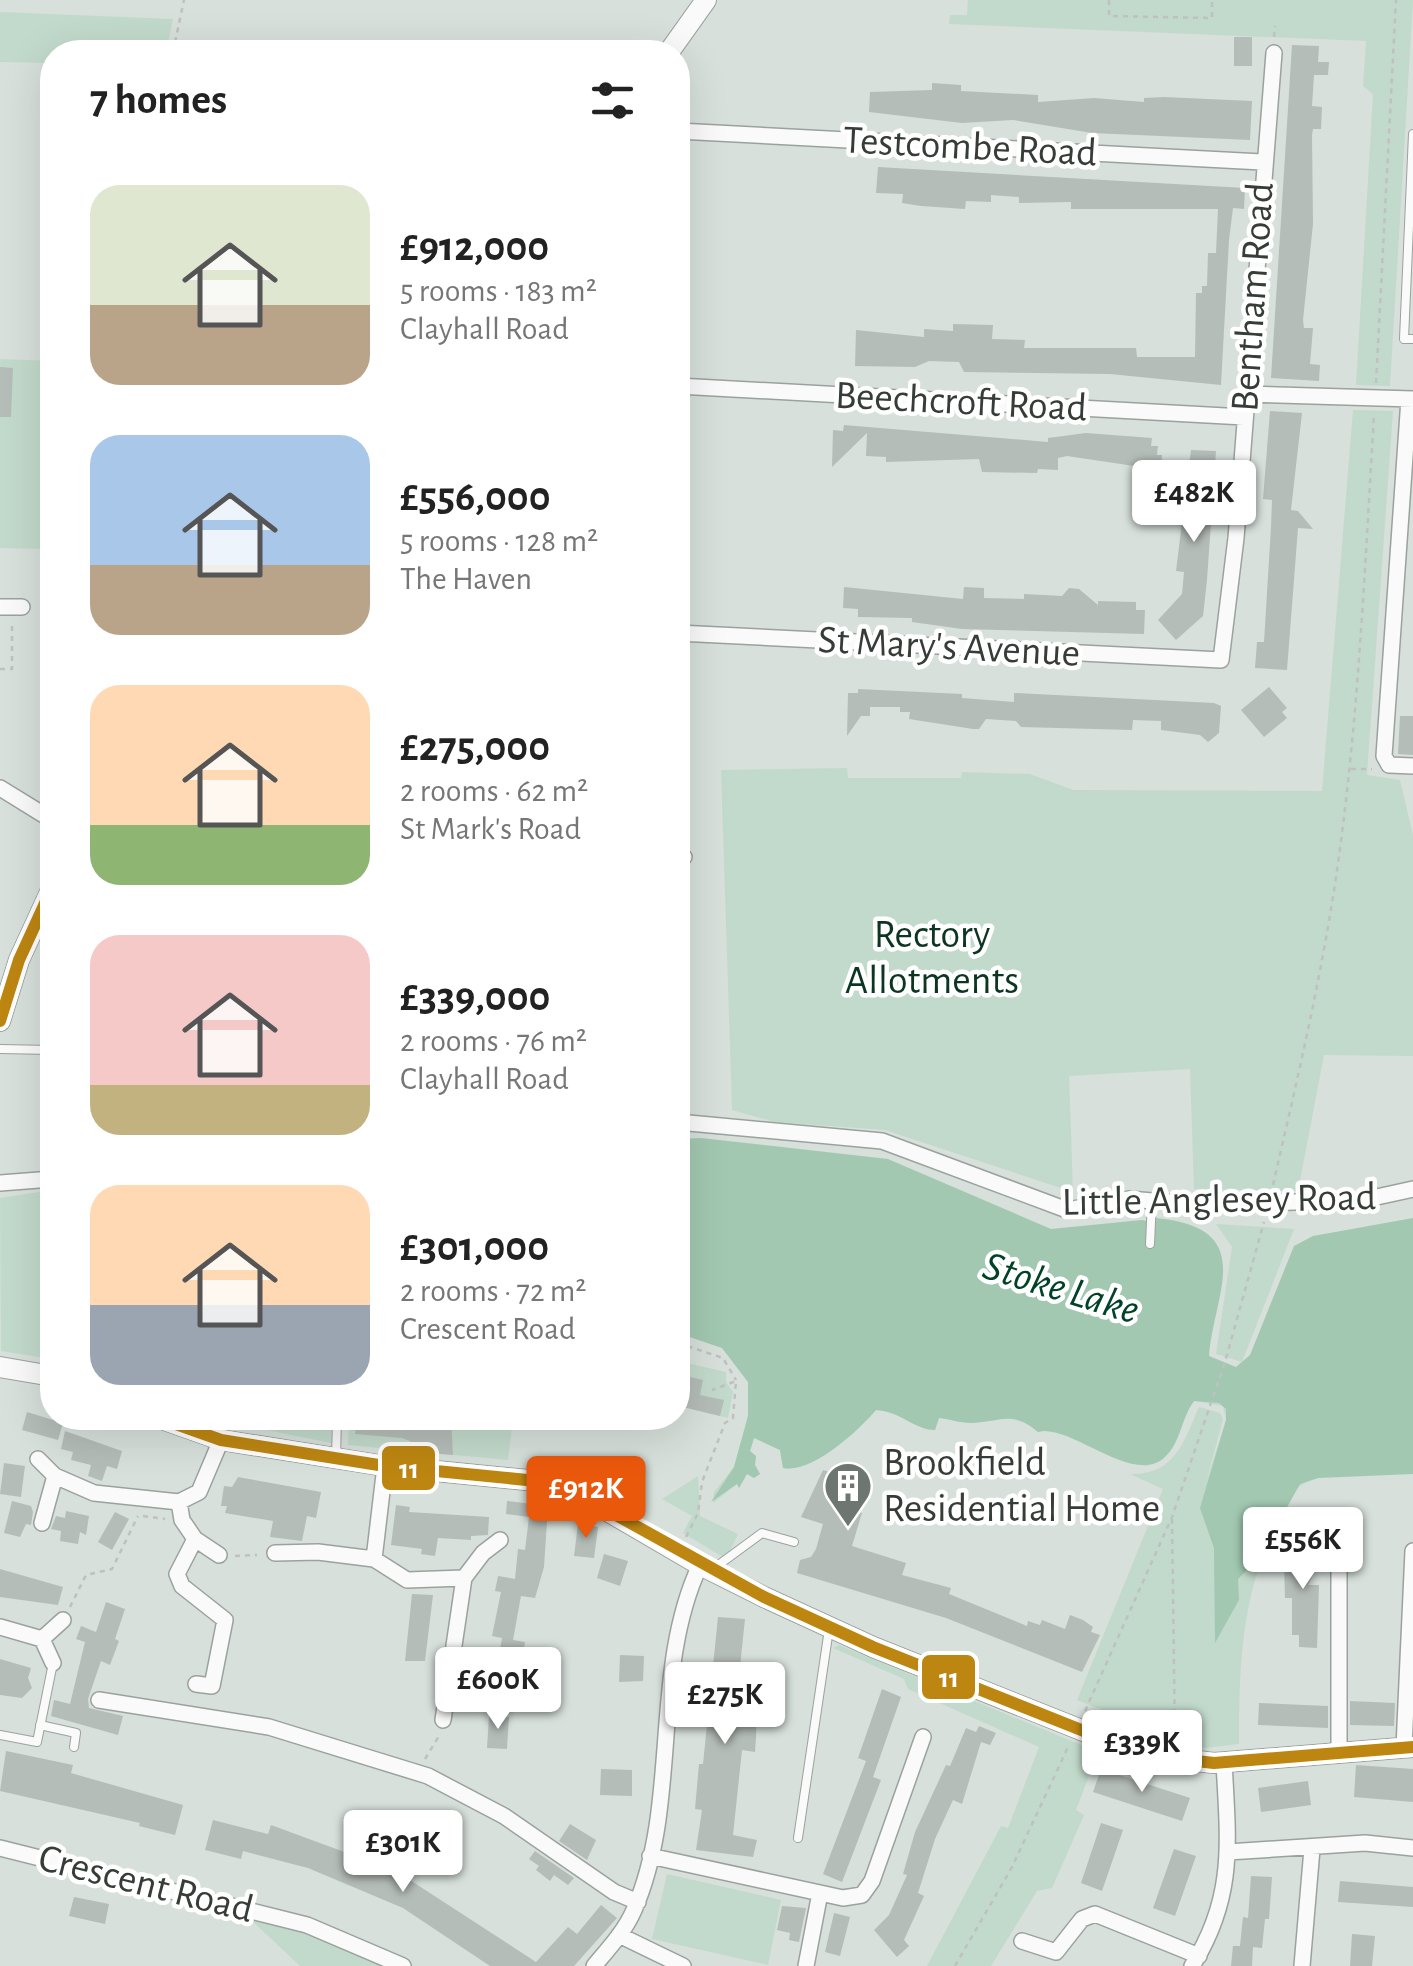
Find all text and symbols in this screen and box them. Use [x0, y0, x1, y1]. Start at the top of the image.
icon: filters [585, 73, 640, 128]
text: 7 homes [90, 79, 227, 121]
street label: Testcombe Road [842, 120, 1098, 174]
street label: Bentham Road [1225, 181, 1281, 413]
icon: home [170, 225, 290, 345]
text: £912,000 [400, 226, 549, 268]
text: 5 rooms · 183 m² [400, 275, 597, 307]
text: Clayhall Road [400, 313, 569, 345]
street label: Beechcroft Road [834, 375, 1088, 429]
pin: £482K [1124, 460, 1264, 545]
icon: home [170, 475, 290, 595]
text: £556,000 [400, 476, 551, 518]
text: £482K [1154, 476, 1234, 508]
text: 5 rooms · 128 m² [400, 525, 598, 557]
text: The Haven [400, 563, 532, 595]
street label: St Mary's Avenue [817, 620, 1081, 674]
icon: home [170, 725, 290, 845]
text: £275,000 [400, 726, 550, 768]
text: 2 rooms · 62 m² [400, 775, 588, 807]
text: St Mark's Road [400, 813, 581, 845]
park label: Rectory Allotments [845, 915, 1019, 1001]
icon: home [170, 975, 290, 1095]
text: £339,000 [400, 976, 551, 1018]
text: 2 rooms · 76 m² [400, 1025, 587, 1057]
text: Clayhall Road [400, 1063, 569, 1095]
street label: Little Anglesey Road [1061, 1177, 1377, 1223]
icon: home [170, 1225, 290, 1345]
text: £301,000 [400, 1226, 549, 1268]
water label: Stoke Lake [978, 1244, 1144, 1332]
text: 2 rooms · 72 m² [400, 1275, 587, 1307]
text: Crescent Road [400, 1313, 576, 1345]
place label: Brookfield Residential Home [883, 1443, 1160, 1529]
line badge: 11 [380, 1444, 437, 1492]
text: 11 [399, 1456, 419, 1484]
pin: £912K [516, 1456, 656, 1541]
building icon: Brookfield Residential Home [822, 1460, 874, 1528]
text: £912K [548, 1472, 624, 1504]
pin: £556K [1233, 1507, 1373, 1592]
text: £556K [1265, 1523, 1341, 1555]
pin: £600K [428, 1647, 568, 1732]
line badge: 11 [920, 1653, 977, 1701]
pin: £275K [655, 1662, 795, 1747]
text: £600K [457, 1663, 539, 1695]
text: 11 [939, 1665, 959, 1693]
text: £275K [687, 1678, 763, 1710]
pin: £339K [1072, 1710, 1212, 1795]
text: £339K [1104, 1726, 1180, 1758]
pin: £301K [333, 1810, 473, 1895]
text: £301K [366, 1826, 440, 1858]
street label: Crescent Road [35, 1838, 257, 1930]

